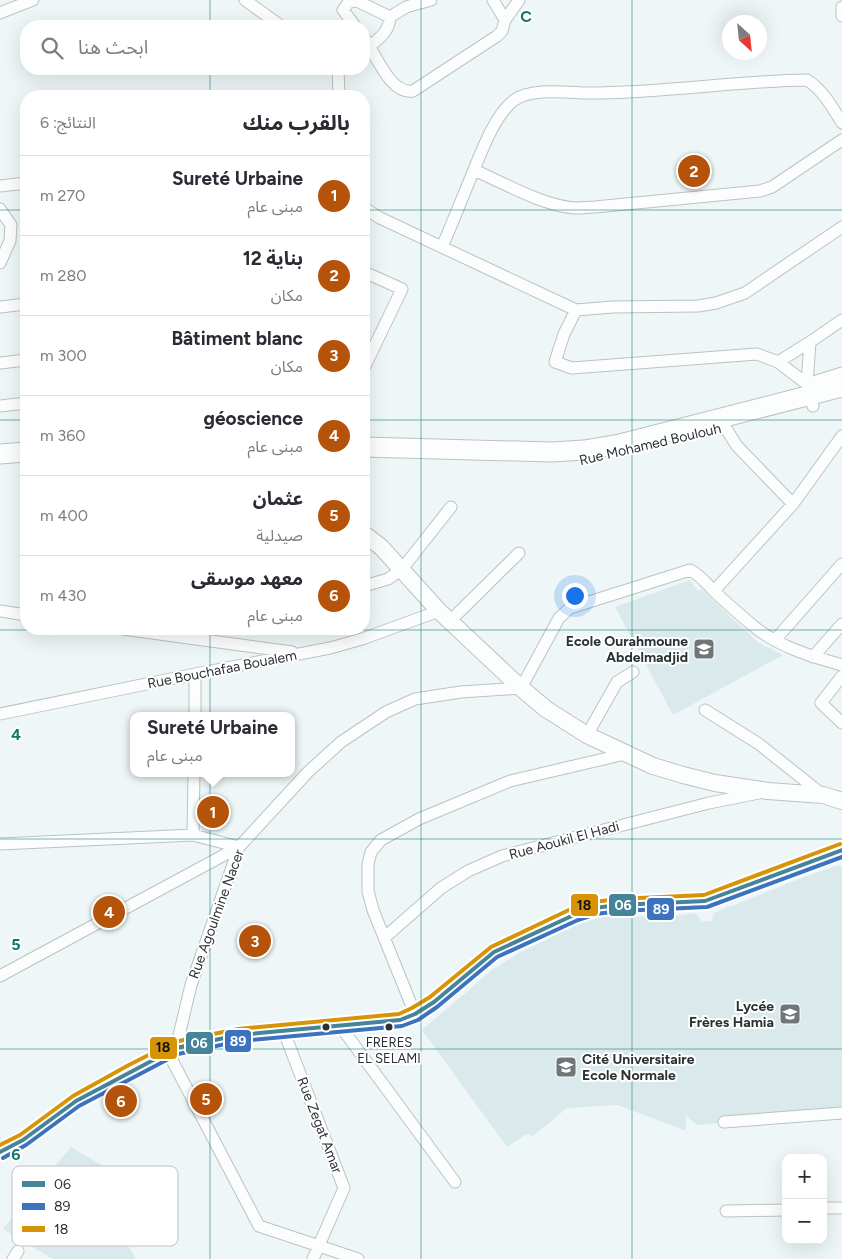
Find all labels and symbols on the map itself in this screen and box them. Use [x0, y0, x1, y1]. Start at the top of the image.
text: C [520, 7, 532, 26]
north arrow [722, 15, 767, 60]
pin: 2 [678, 152, 710, 190]
street label: Rue Mohamed Boulouh [577, 420, 723, 469]
your location [562, 583, 588, 609]
place label: Ecole Ourahmoune Abdelmadjid [566, 633, 688, 666]
school or university icon: Ecole Ourahmoune Abdelmadjid [692, 637, 716, 661]
street label: Rue Bouchafaa Boualem [146, 647, 298, 692]
text: 4 [11, 725, 21, 744]
pin: 1 [197, 793, 229, 831]
street label: Rue Aoukil El Hadi [507, 818, 621, 863]
street label: Rue Agoulmine Nacer [185, 847, 248, 981]
pin: 4 [93, 893, 125, 931]
line badge: 18 [570, 893, 599, 917]
line badge: 06 [608, 893, 637, 917]
text: 18 [577, 897, 591, 914]
text: 06 [614, 897, 632, 914]
line badge: 89 [646, 897, 675, 921]
text: 89 [653, 901, 669, 918]
pin: 3 [239, 922, 271, 960]
text: 5 [11, 935, 21, 954]
place label: Lycée Frères Hamia [689, 998, 774, 1031]
school or university icon: Lycée Frères Hamia [778, 1002, 802, 1026]
unlabelled marker [321, 1022, 331, 1032]
marker: FRERES EL SELAMI [384, 1022, 394, 1032]
line badge: 89 [224, 1029, 252, 1053]
line badge: 06 [185, 1031, 214, 1055]
text: 89 [230, 1033, 246, 1050]
text: 06 [190, 1035, 208, 1052]
place label: FRERES EL SELAMI [357, 1035, 421, 1066]
line badge: 18 [149, 1036, 178, 1060]
text: 18 [156, 1039, 170, 1056]
place label: Cité Universitaire Ecole Normale [582, 1051, 695, 1084]
school or university icon: Cité Universitaire Ecole Normale [554, 1055, 578, 1079]
street label: Rue Zegat Amar [293, 1075, 346, 1176]
pin: 5 [190, 1080, 222, 1118]
pin: 6 [105, 1082, 137, 1120]
text: 6 [11, 1145, 21, 1164]
legend [12, 1166, 178, 1246]
text: 06 [54, 1176, 71, 1193]
text: 89 [54, 1198, 71, 1215]
text: 18 [54, 1221, 68, 1238]

